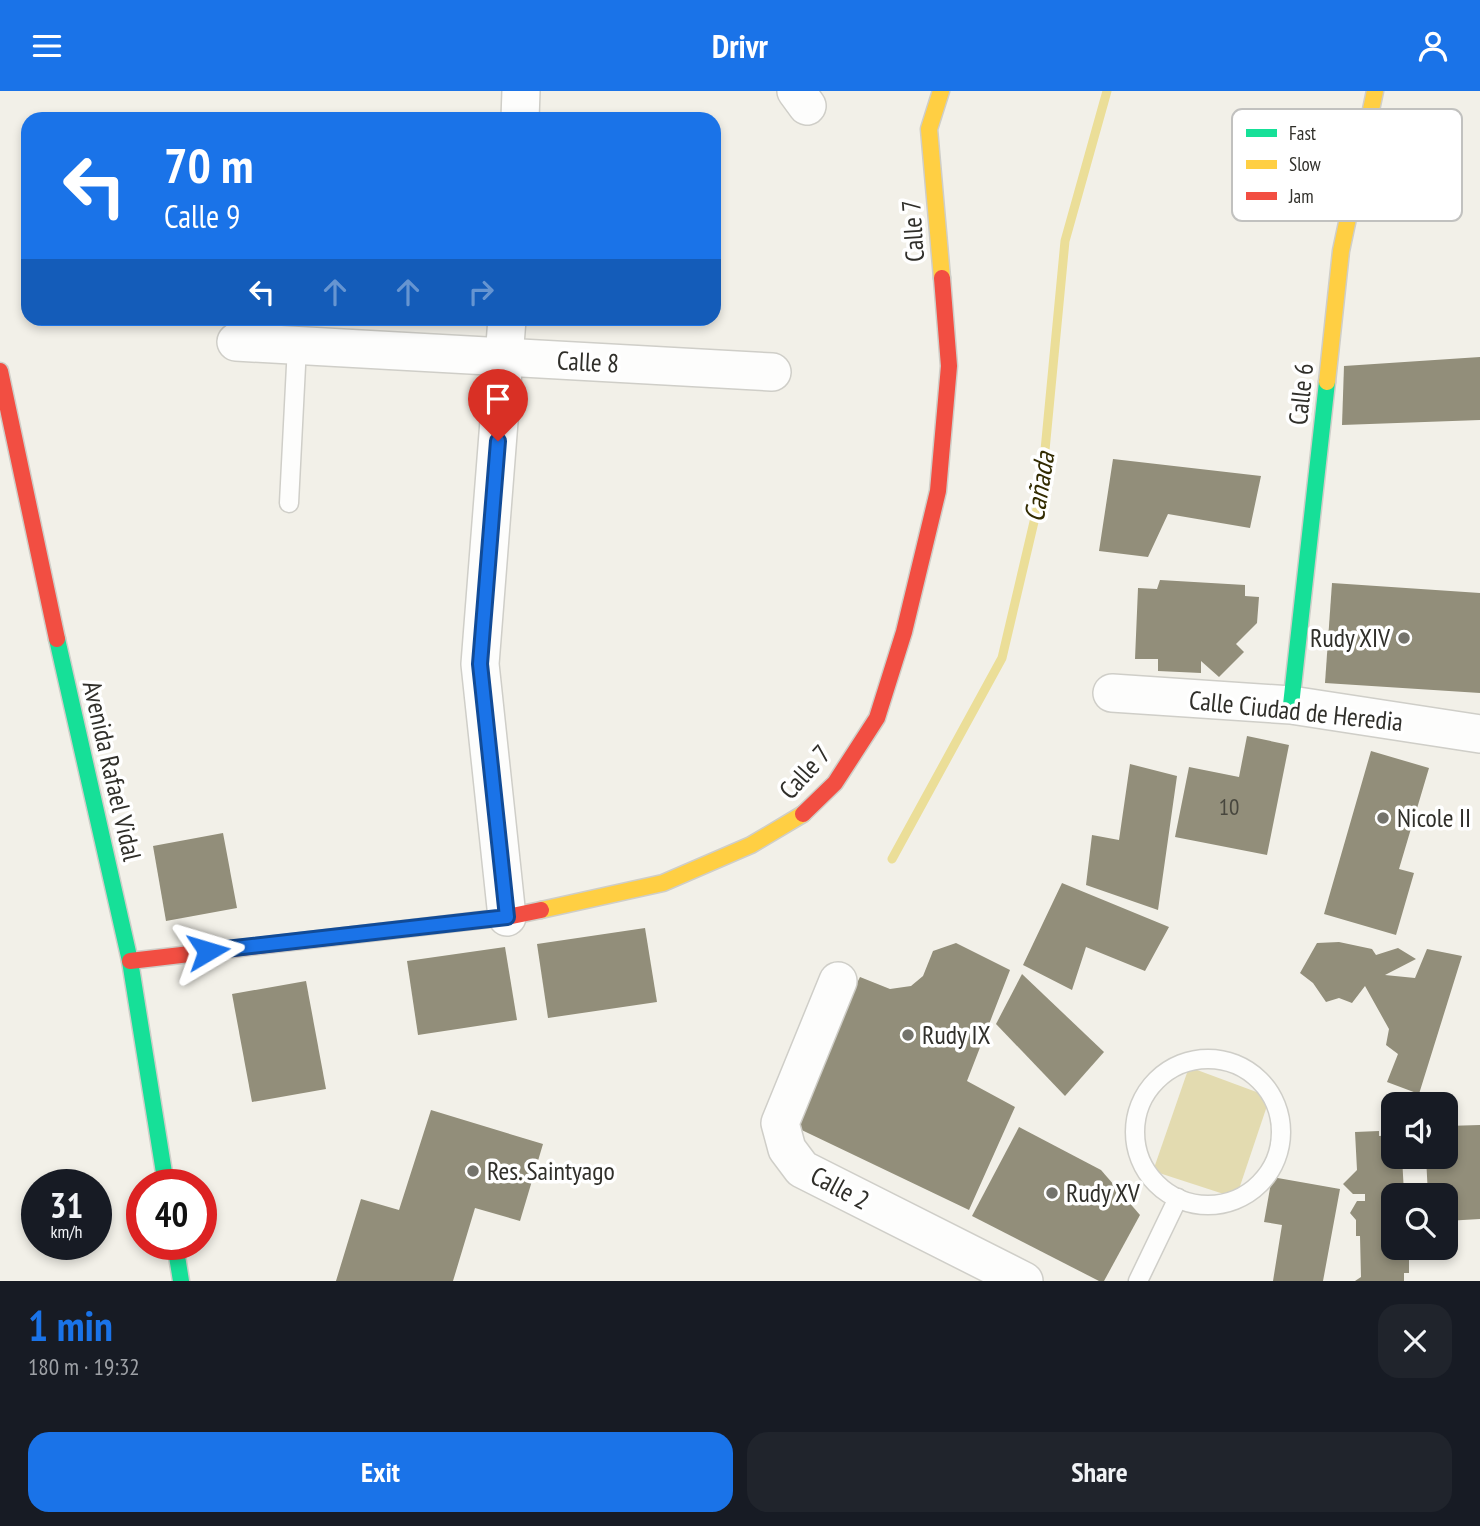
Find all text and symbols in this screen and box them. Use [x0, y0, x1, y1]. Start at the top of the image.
text: Drivr [712, 25, 768, 67]
icon: menu [28, 27, 66, 65]
icon: person [1414, 27, 1452, 65]
legend [1232, 109, 1462, 221]
text: Fast [1289, 121, 1317, 145]
text: 70 m [164, 133, 253, 197]
icon: left [49, 140, 140, 231]
text: Slow [1289, 152, 1322, 176]
text: Jam [1288, 184, 1314, 208]
text: Calle 9 [164, 195, 240, 237]
street label: Calle 7 [894, 199, 931, 263]
icon: left [243, 273, 281, 311]
icon: ahead [316, 273, 354, 311]
icon: ahead [389, 273, 427, 311]
icon: right [462, 273, 500, 311]
street label: Calle 8 [556, 343, 620, 380]
street label: Calle 6 [1281, 361, 1320, 427]
pin [468, 369, 528, 441]
icon: arrive [479, 380, 517, 418]
water label: Cañada [1015, 447, 1063, 525]
place label: Rudy XIV [1310, 621, 1391, 654]
marker: Rudy XIV [1396, 630, 1412, 646]
street label: Avenida Rafael Vidal [76, 678, 149, 864]
street label: Calle Ciudad de Heredia [1187, 683, 1405, 738]
street label: Calle 7 [772, 738, 838, 806]
house number: 10 [1219, 792, 1239, 821]
place label: Nicole II [1397, 801, 1471, 834]
marker: Nicole II [1375, 810, 1391, 826]
position arrow [171, 914, 245, 988]
place label: Rudy IX [922, 1018, 991, 1051]
marker: Rudy IX [900, 1027, 916, 1043]
map controls [1381, 1092, 1458, 1260]
button: sound [1381, 1092, 1458, 1169]
place label: Res. Saintyago [487, 1154, 615, 1187]
street label: Calle 2 [805, 1158, 875, 1217]
marker: Res. Saintyago [465, 1163, 481, 1179]
speed limit sign: 40 [126, 1169, 217, 1260]
place label: Rudy XV [1066, 1176, 1141, 1209]
text: 31 [50, 1182, 83, 1228]
button: search [1381, 1183, 1458, 1260]
marker: Rudy XV [1044, 1185, 1060, 1201]
text: km/h [51, 1220, 82, 1243]
text: 1 min [28, 1298, 113, 1353]
button: close [1378, 1304, 1452, 1378]
text: 180 m · 19:32 [28, 1352, 140, 1381]
button: Exit [28, 1432, 733, 1512]
button: Share [747, 1432, 1452, 1512]

